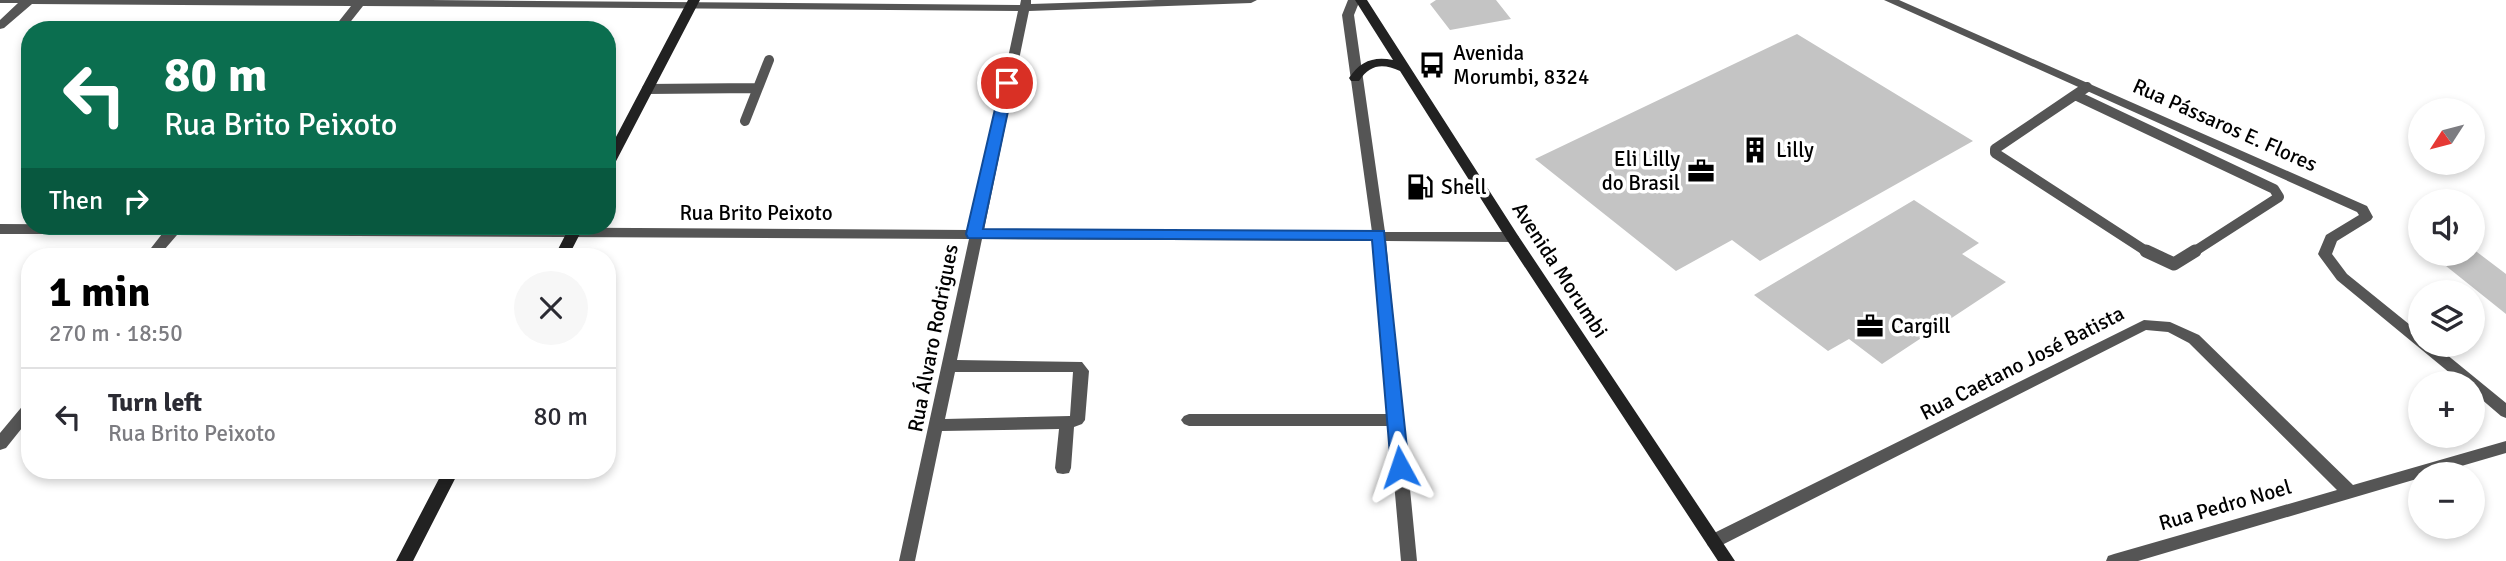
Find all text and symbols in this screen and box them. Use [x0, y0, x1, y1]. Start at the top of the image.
place label: Avenida Morumbi, 8324 [1453, 40, 1589, 90]
text: 80 m [164, 45, 267, 105]
icon: left [49, 49, 140, 140]
bus stop icon: Avenida Morumbi, 8324 [1417, 50, 1447, 80]
pin [977, 53, 1037, 113]
icon: arrive [988, 64, 1026, 102]
street label: Rua Pássaros E. Flores [2129, 73, 2321, 177]
north arrow [2408, 98, 2485, 175]
map controls [2408, 98, 2485, 539]
text: Rua Brito Peixoto [164, 105, 397, 144]
building icon: Lilly [1740, 135, 1770, 165]
place label: Lilly [1776, 137, 1814, 163]
place label: Eli Lilly do Brasil [1602, 146, 1680, 196]
office icon: Eli Lilly do Brasil [1686, 156, 1716, 186]
fuel station icon: Shell [1405, 172, 1435, 202]
place label: Shell [1441, 174, 1487, 200]
icon: right [117, 182, 155, 220]
text: Then [49, 185, 103, 217]
button: sound [2408, 189, 2485, 266]
street label: Avenida Morumbi [1506, 197, 1614, 343]
street label: Rua Brito Peixoto [679, 200, 833, 226]
street label: Rua Álvaro Rodrigues [902, 242, 964, 434]
text: 1 min [49, 267, 150, 318]
button: close [514, 271, 588, 345]
button: layers [2408, 280, 2485, 357]
street label: Rua Caetano José Batista [1916, 300, 2128, 426]
office icon: Cargill [1855, 311, 1885, 341]
place label: Cargill [1891, 313, 1951, 339]
text: 270 m · 18:50 [49, 319, 183, 348]
button: + [2408, 371, 2485, 448]
text: Turn left [108, 387, 202, 419]
icon: left [49, 398, 87, 436]
text: 80 m [533, 401, 588, 433]
text: Rua Brito Peixoto [108, 419, 276, 448]
position arrow [1363, 430, 1437, 504]
button: − [2408, 462, 2485, 539]
street label: Rua Pedro Noel [2156, 474, 2294, 536]

